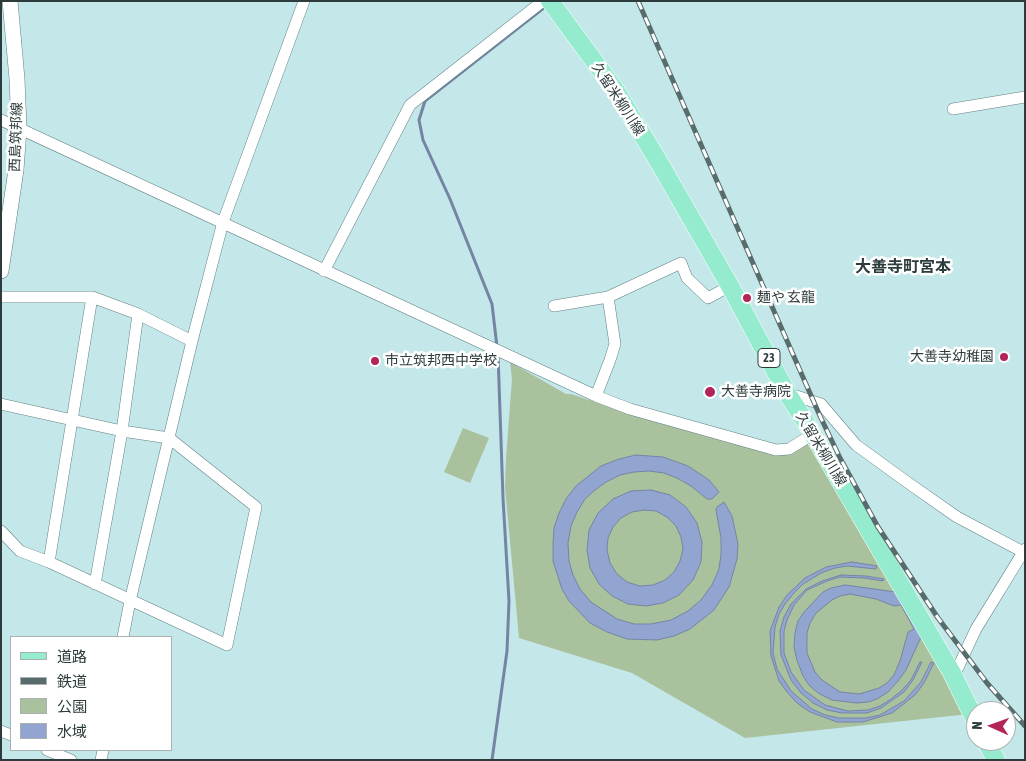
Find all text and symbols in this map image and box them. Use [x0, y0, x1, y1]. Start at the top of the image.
street label: 久留米柳川線 [588, 59, 648, 139]
street label: 西島筑邦線 [6, 102, 26, 172]
district label: 大善寺町宮本 [855, 257, 951, 277]
place label: 麺や 玄龍 [757, 290, 815, 306]
marker: 麺や 玄龍 [741, 292, 753, 304]
road number: 23 [758, 348, 780, 368]
place label: 大善寺幼稚園 [910, 349, 994, 365]
marker: 大善寺幼稚園 [998, 351, 1010, 363]
place label: 市立筑邦西中学校 [385, 353, 497, 369]
marker: 市立筑邦西中学校 [369, 355, 381, 367]
place label: 大善寺病院 [721, 384, 791, 400]
marker: 大善寺病院 [703, 385, 717, 399]
street label: 久留米柳川線 [792, 409, 850, 489]
legend [10, 636, 172, 751]
text: 道路 [57, 648, 87, 665]
text: 鉄道 [57, 673, 87, 690]
text: 公園 [57, 698, 87, 715]
north arrow [966, 701, 1016, 751]
text: N [969, 721, 985, 730]
text: 水域 [57, 723, 87, 740]

